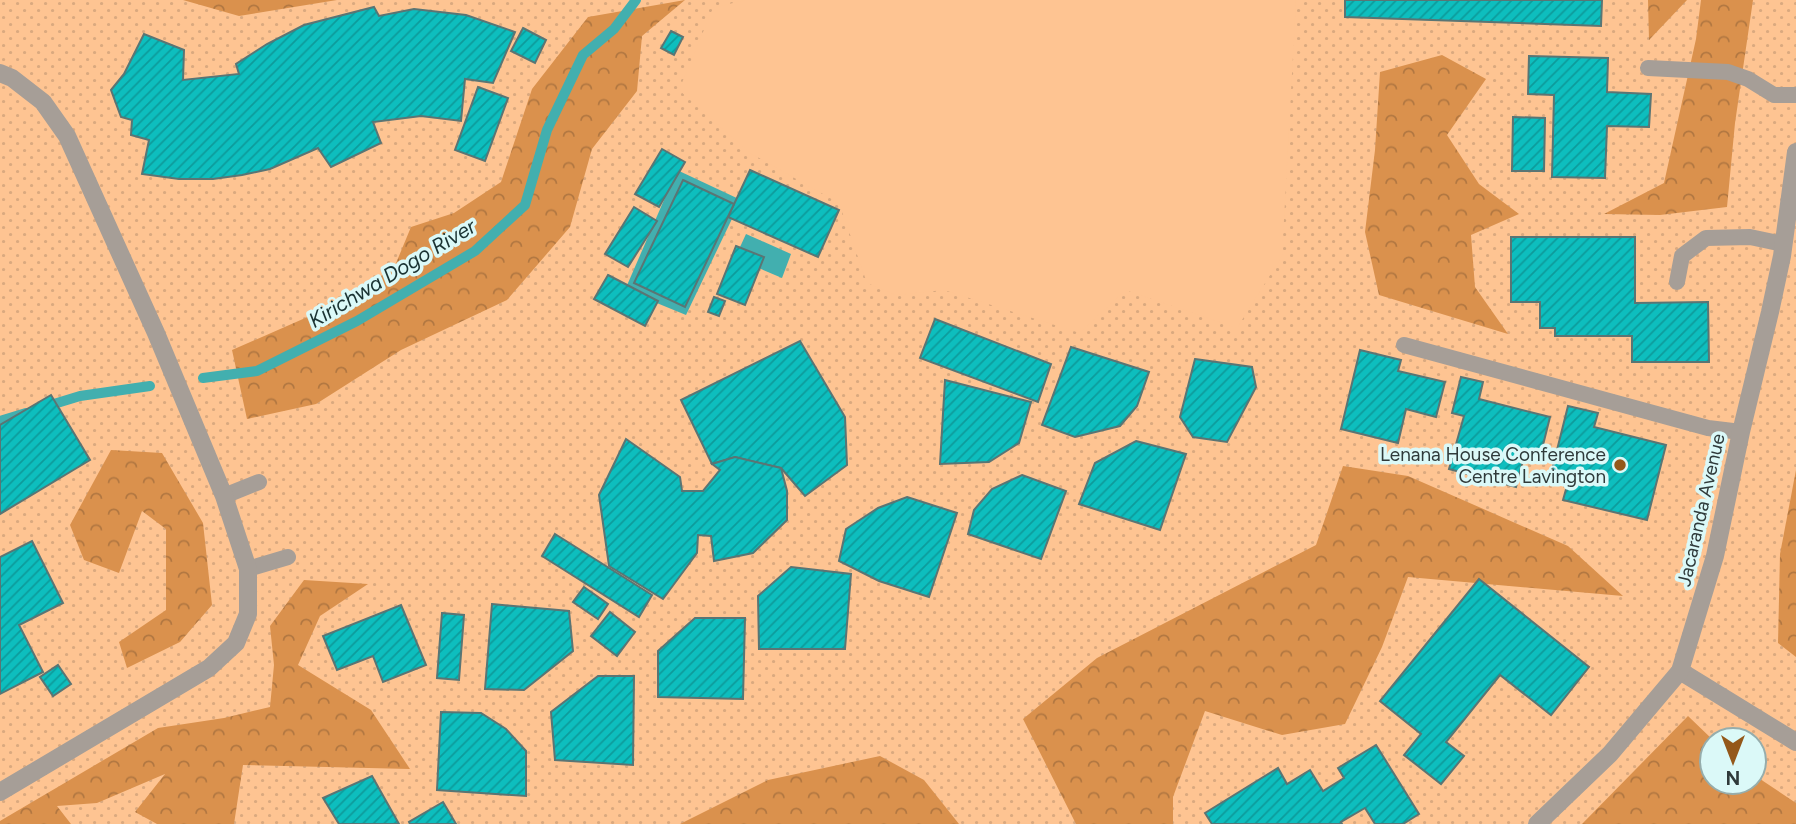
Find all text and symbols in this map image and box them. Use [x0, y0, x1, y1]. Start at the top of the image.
water label: Kirichwa Dogo River [304, 213, 481, 333]
street label: Jacaranda Avenue [1672, 431, 1730, 589]
place label: Lenana House Conference Centre Lavington [1380, 443, 1606, 488]
marker: Lenana House Conference Centre Lavington [1612, 457, 1628, 473]
north arrow [1698, 726, 1768, 796]
text: N [1726, 766, 1740, 789]

